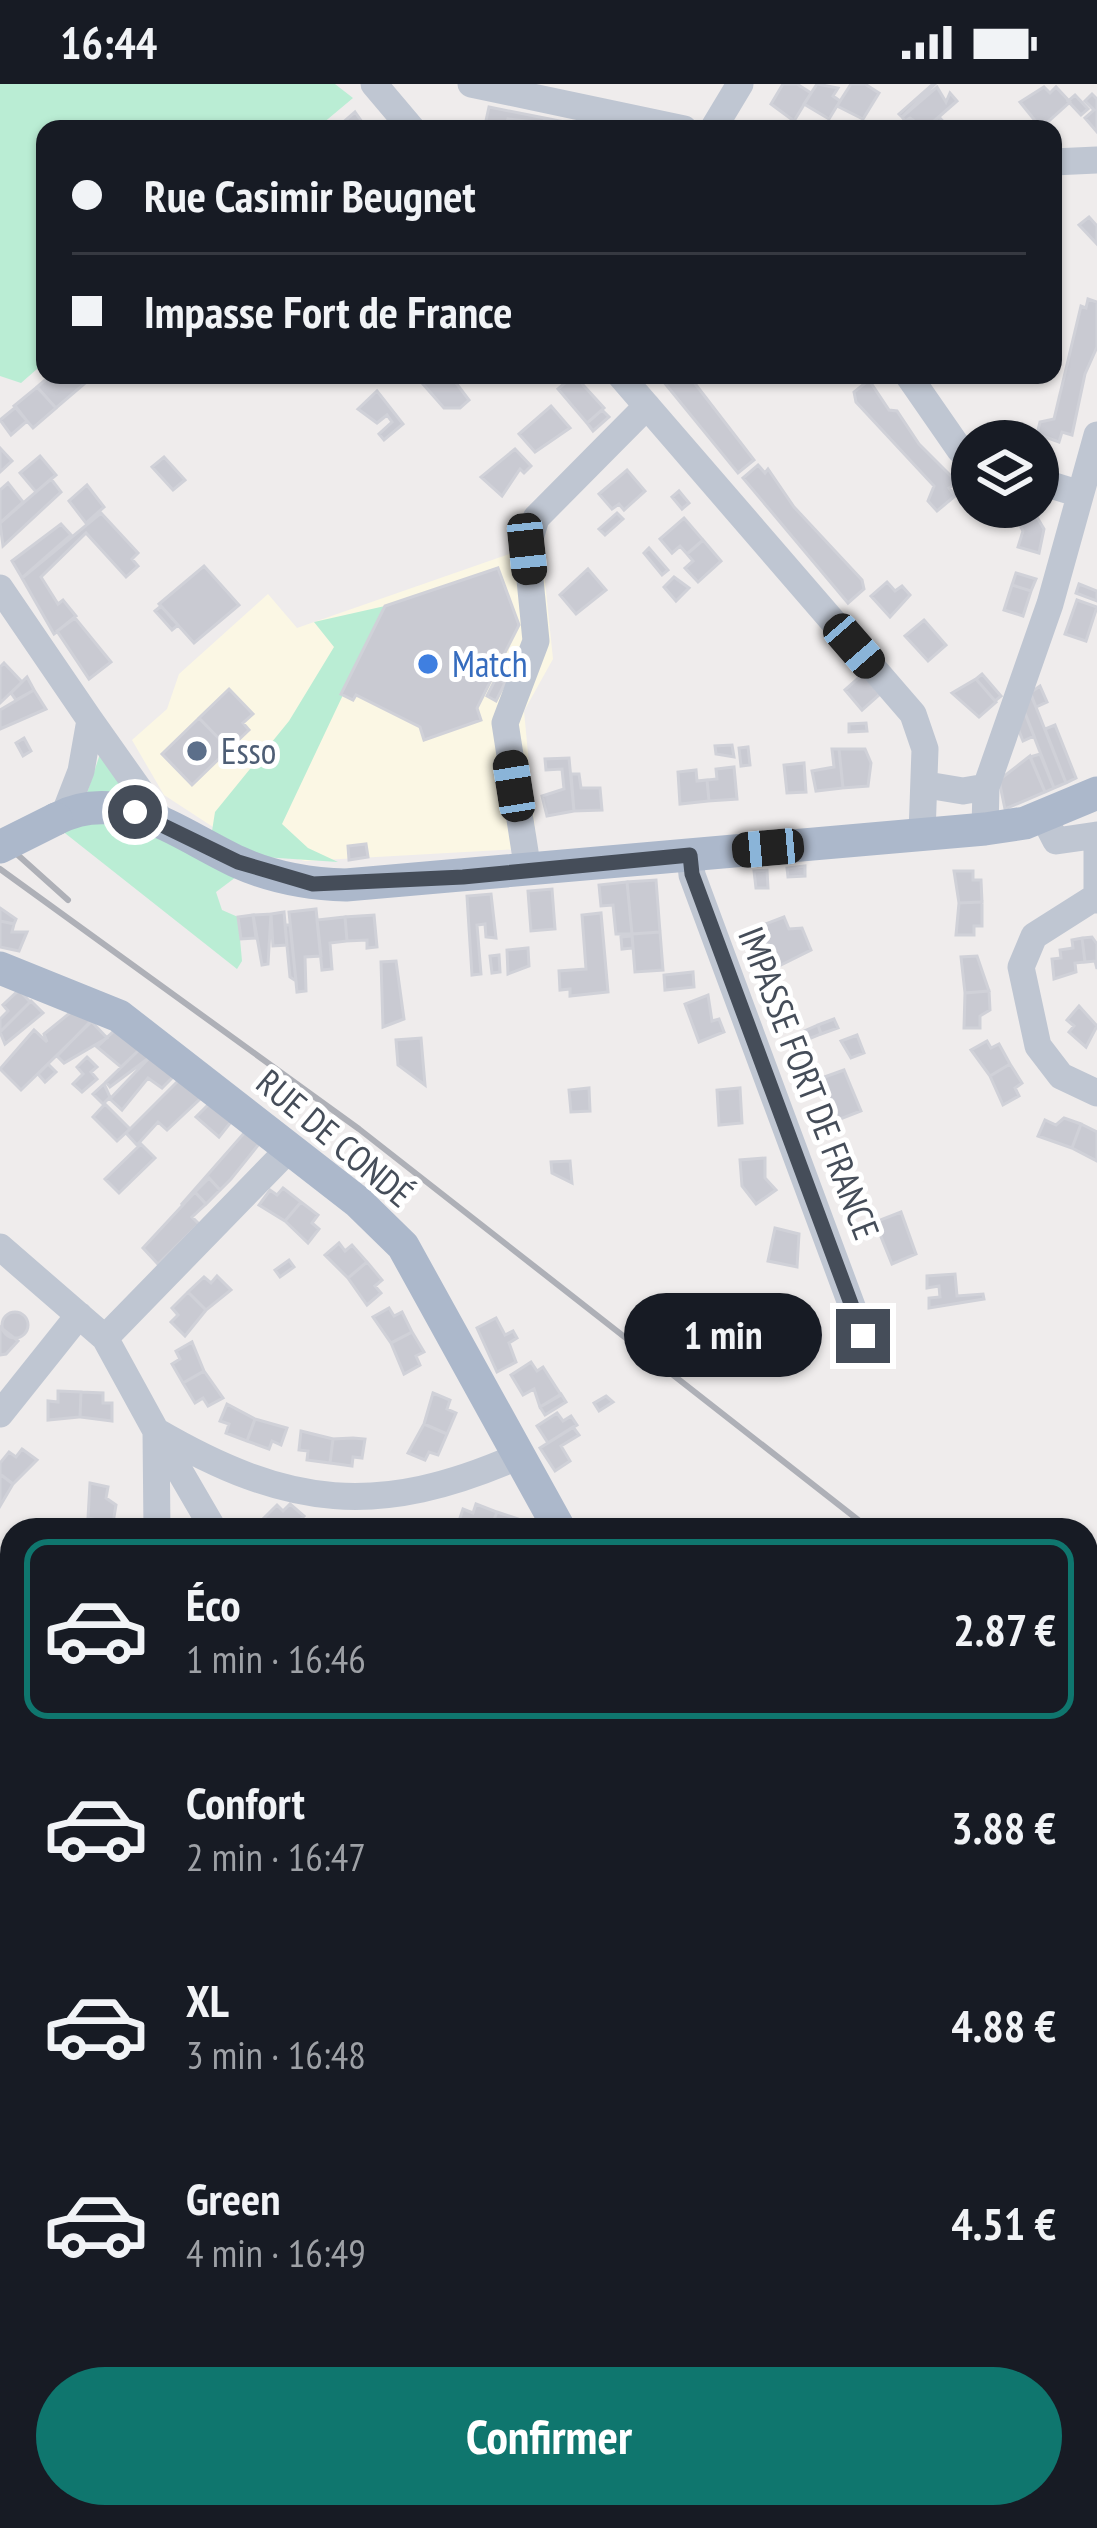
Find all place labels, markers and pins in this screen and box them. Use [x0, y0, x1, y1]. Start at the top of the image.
place label: Match [452, 640, 528, 687]
marker: Match [415, 651, 441, 677]
place label: Esso [221, 727, 276, 774]
marker: Esso [184, 738, 210, 764]

